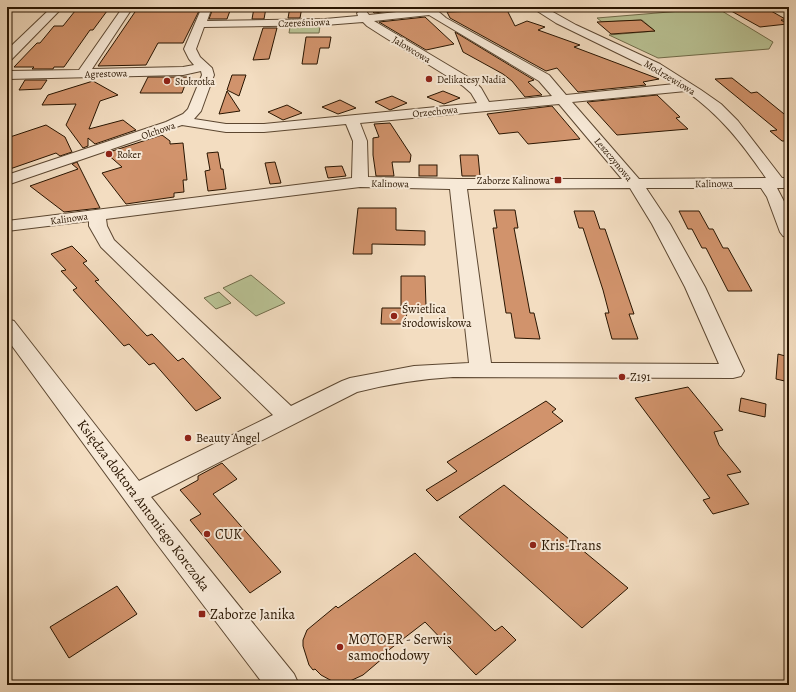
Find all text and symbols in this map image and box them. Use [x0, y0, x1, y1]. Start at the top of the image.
street label: Czereśniowa [278, 15, 331, 30]
street label: Jałowcowa [390, 33, 434, 66]
street label: Modrzewiowa [642, 57, 698, 98]
street label: Agrestowa [83, 66, 128, 81]
place label: Delikatesy Nadia [437, 73, 506, 86]
marker: Delikatesy Nadia [424, 74, 434, 84]
place label: Stokrotka [175, 75, 215, 88]
marker: Stokrotka [162, 76, 172, 86]
street label: Orzechowa [412, 103, 459, 120]
street label: Olchowa [139, 118, 177, 142]
street label: Leszczynowa [591, 135, 636, 184]
place label: Roker [117, 148, 141, 161]
marker: Roker [104, 149, 114, 159]
place label: Zaborze Kalinowa [477, 174, 550, 187]
marker: Zaborze Kalinowa [553, 175, 563, 185]
street label: Kalinowa [371, 177, 409, 190]
street label: Kalinowa [695, 177, 733, 190]
street label: Kalinowa [49, 209, 89, 228]
place label: Świetlica środowiskowa [402, 301, 472, 331]
marker: Świetlica środowiskowa [389, 311, 399, 321]
place label: Z191 [630, 369, 650, 385]
marker: Z191 [617, 372, 627, 382]
street label: Księdza doktora Antoniego Korczoka [73, 416, 215, 595]
place label: Beauty Angel [196, 430, 260, 446]
marker: Beauty Angel [183, 433, 193, 443]
place label: CUK [215, 525, 242, 544]
marker: CUK [202, 529, 212, 539]
place label: Kris-Trans [541, 536, 601, 555]
marker: Kris-Trans [528, 540, 538, 550]
place label: Zaborze Janika [210, 605, 295, 624]
marker: Zaborze Janika [197, 609, 207, 619]
place label: MOTOER - Serwis samochodowy [348, 630, 452, 665]
marker: MOTOER - Serwis samochodowy [335, 642, 345, 652]

